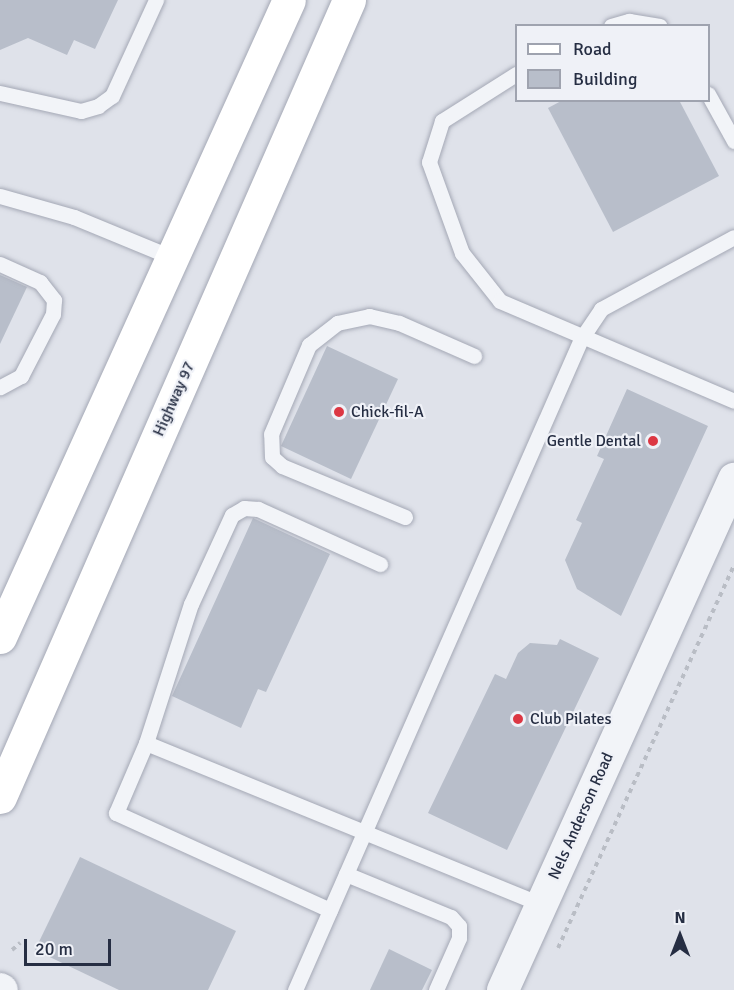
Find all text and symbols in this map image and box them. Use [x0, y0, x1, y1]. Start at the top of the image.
legend [515, 24, 710, 102]
text: Road [573, 38, 612, 60]
text: Building [573, 68, 637, 90]
street label: Highway 97 [149, 359, 199, 439]
place label: Chick-fil-A [351, 402, 424, 422]
marker: Chick-fil-A [332, 405, 346, 419]
place label: Gentle Dental [547, 431, 641, 451]
marker: Gentle Dental [646, 434, 660, 448]
place label: Club Pilates [530, 709, 611, 729]
marker: Club Pilates [511, 712, 525, 726]
street label: Nels Anderson Road [544, 750, 618, 882]
north arrow [650, 906, 710, 966]
text: N [674, 908, 686, 928]
scale bar [27, 927, 114, 965]
text: 20 m [35, 938, 73, 960]

